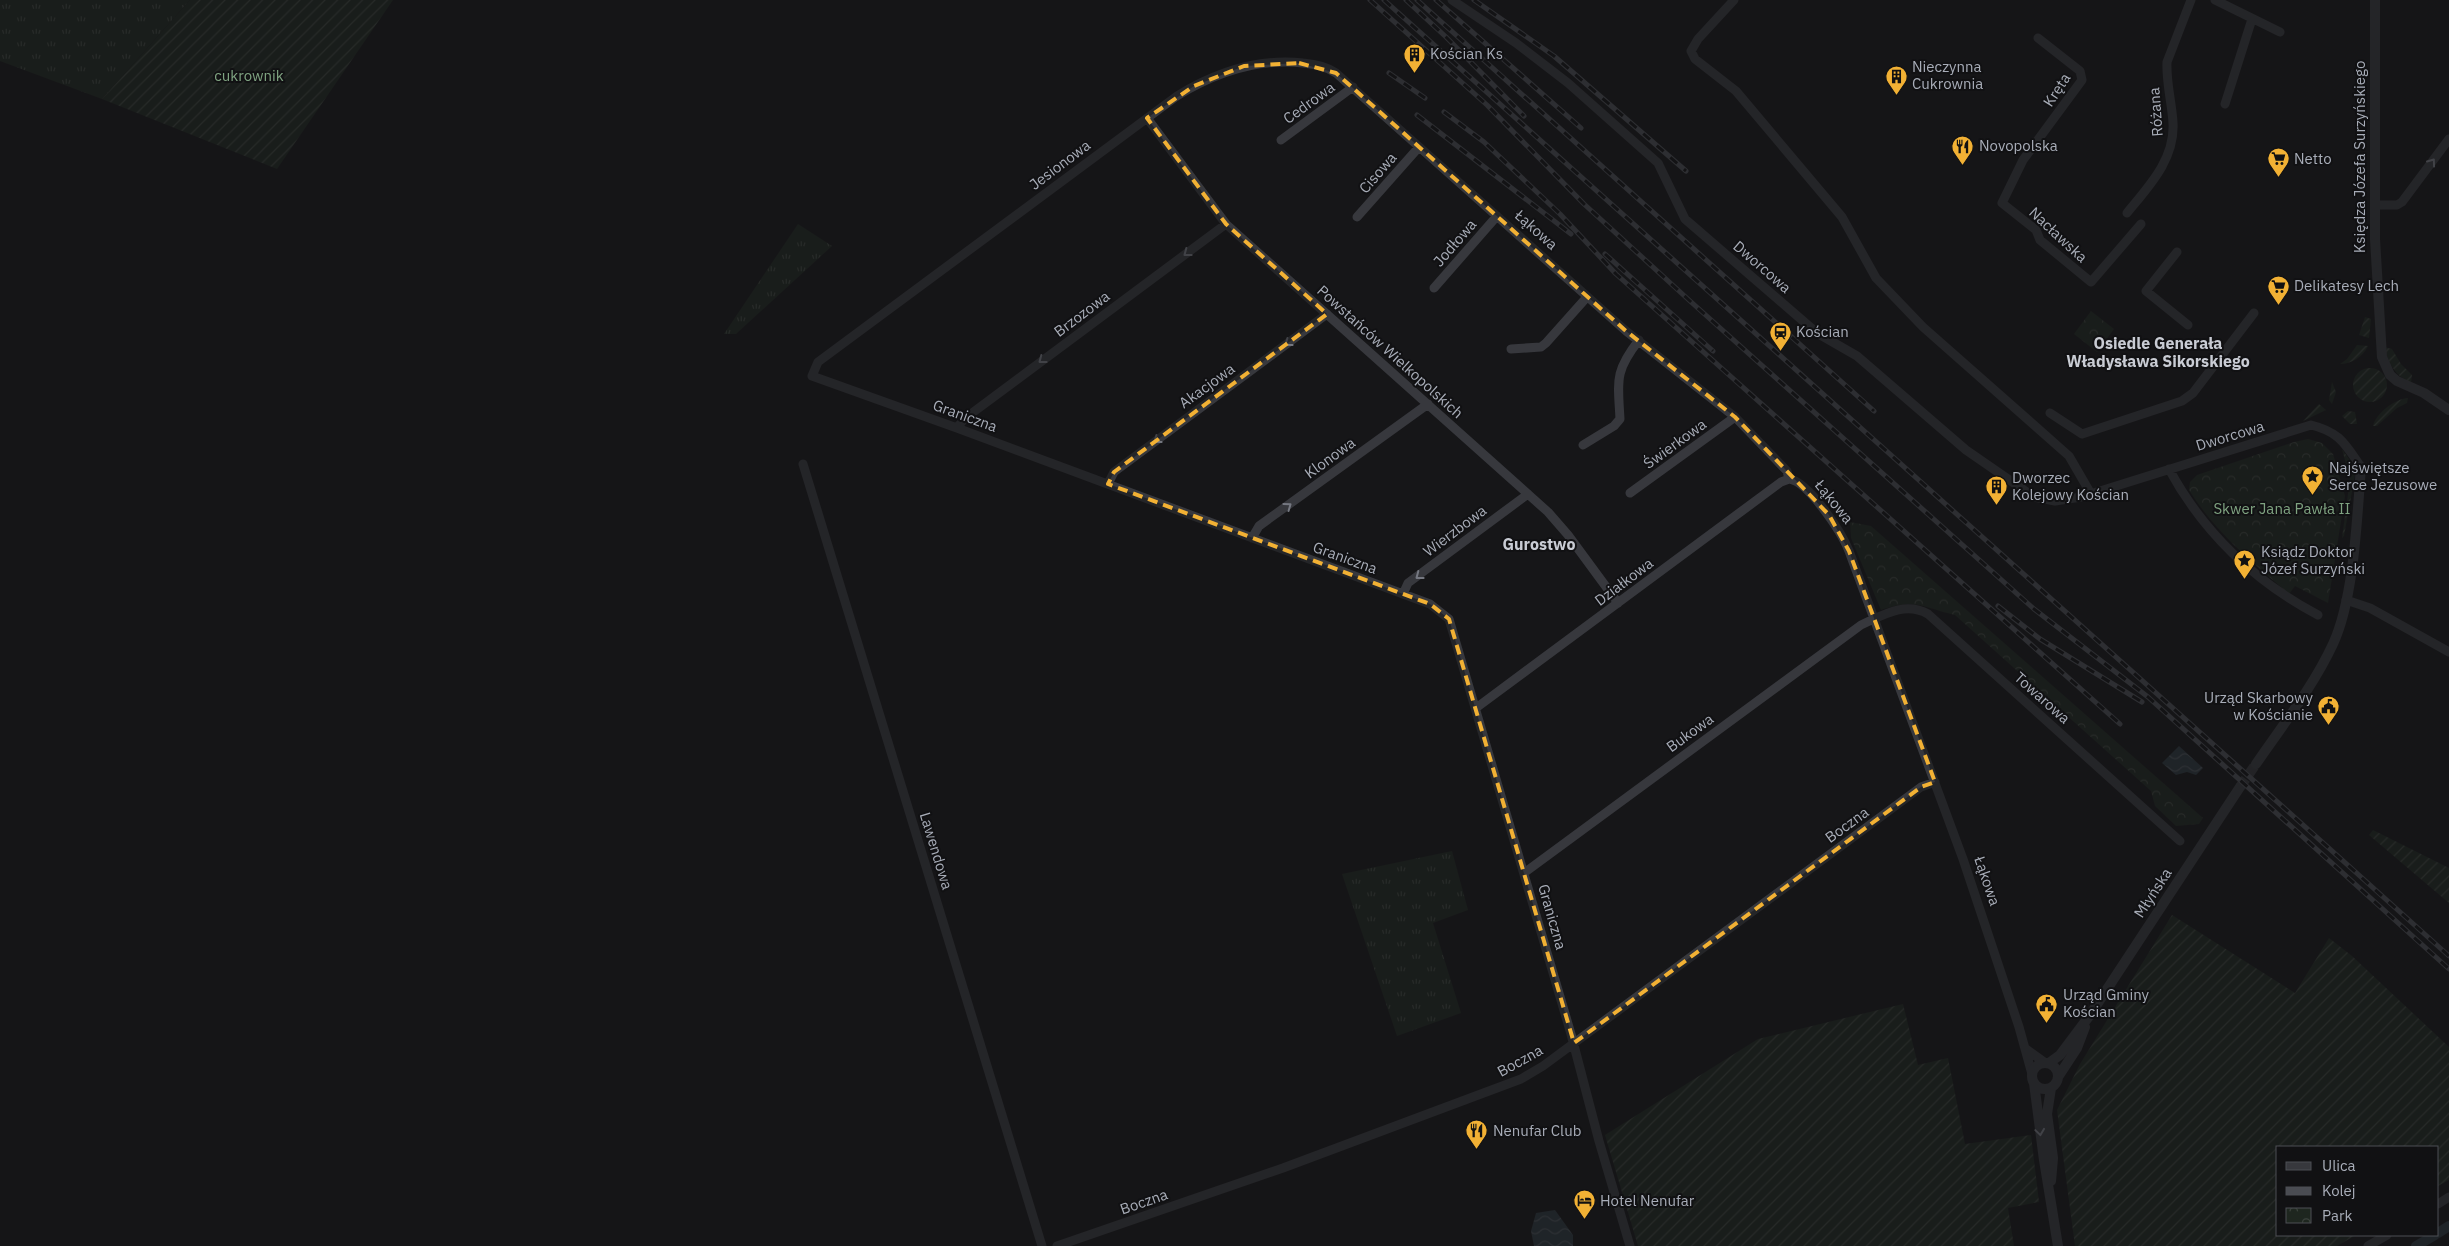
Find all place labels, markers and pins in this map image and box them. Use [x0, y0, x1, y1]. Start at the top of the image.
building icon: Kościan Ks [1402, 42, 1426, 73]
place label: Kościan Ks [1430, 44, 1503, 63]
place label: Nieczynna Cukrownia [1912, 57, 1983, 93]
building icon: Nieczynna Cukrownia [1884, 64, 1908, 95]
restaurant icon: Novopolska [1951, 134, 1975, 165]
place label: Novopolska [1979, 136, 2058, 155]
supermarket icon: Netto [2266, 147, 2290, 178]
place label: Netto [2294, 149, 2332, 168]
supermarket icon: Delikatesy Lech [2266, 274, 2290, 305]
place label: Delikatesy Lech [2294, 276, 2399, 295]
station icon: Kościan [1768, 320, 1792, 351]
place label: Kościan [1796, 322, 1849, 341]
place label: Najświętsze Serce Jezusowe [2329, 458, 2437, 494]
place icon: Najświętsze Serce Jezusowe [2301, 465, 2325, 496]
place label: Dworzec Kolejowy Kościan [2012, 468, 2129, 504]
building icon: Dworzec Kolejowy Kościan [1984, 475, 2008, 506]
place label: Ksiądz Doktor Józef Surzyński [2261, 542, 2365, 578]
place icon: Ksiądz Doktor Józef Surzyński [2233, 549, 2257, 580]
place label: Urząd Skarbowy w Kościanie [2204, 688, 2314, 724]
public building icon: Urząd Skarbowy w Kościanie [2317, 695, 2341, 726]
place label: Urząd Gminy Kościan [2063, 985, 2150, 1021]
public building icon: Urząd Gminy Kościan [2035, 992, 2059, 1023]
restaurant icon: Nenufar Club [1465, 1119, 1489, 1150]
place label: Nenufar Club [1493, 1121, 1581, 1140]
hotel icon: Hotel Nenufar [1572, 1189, 1596, 1220]
place label: Hotel Nenufar [1600, 1191, 1695, 1210]

